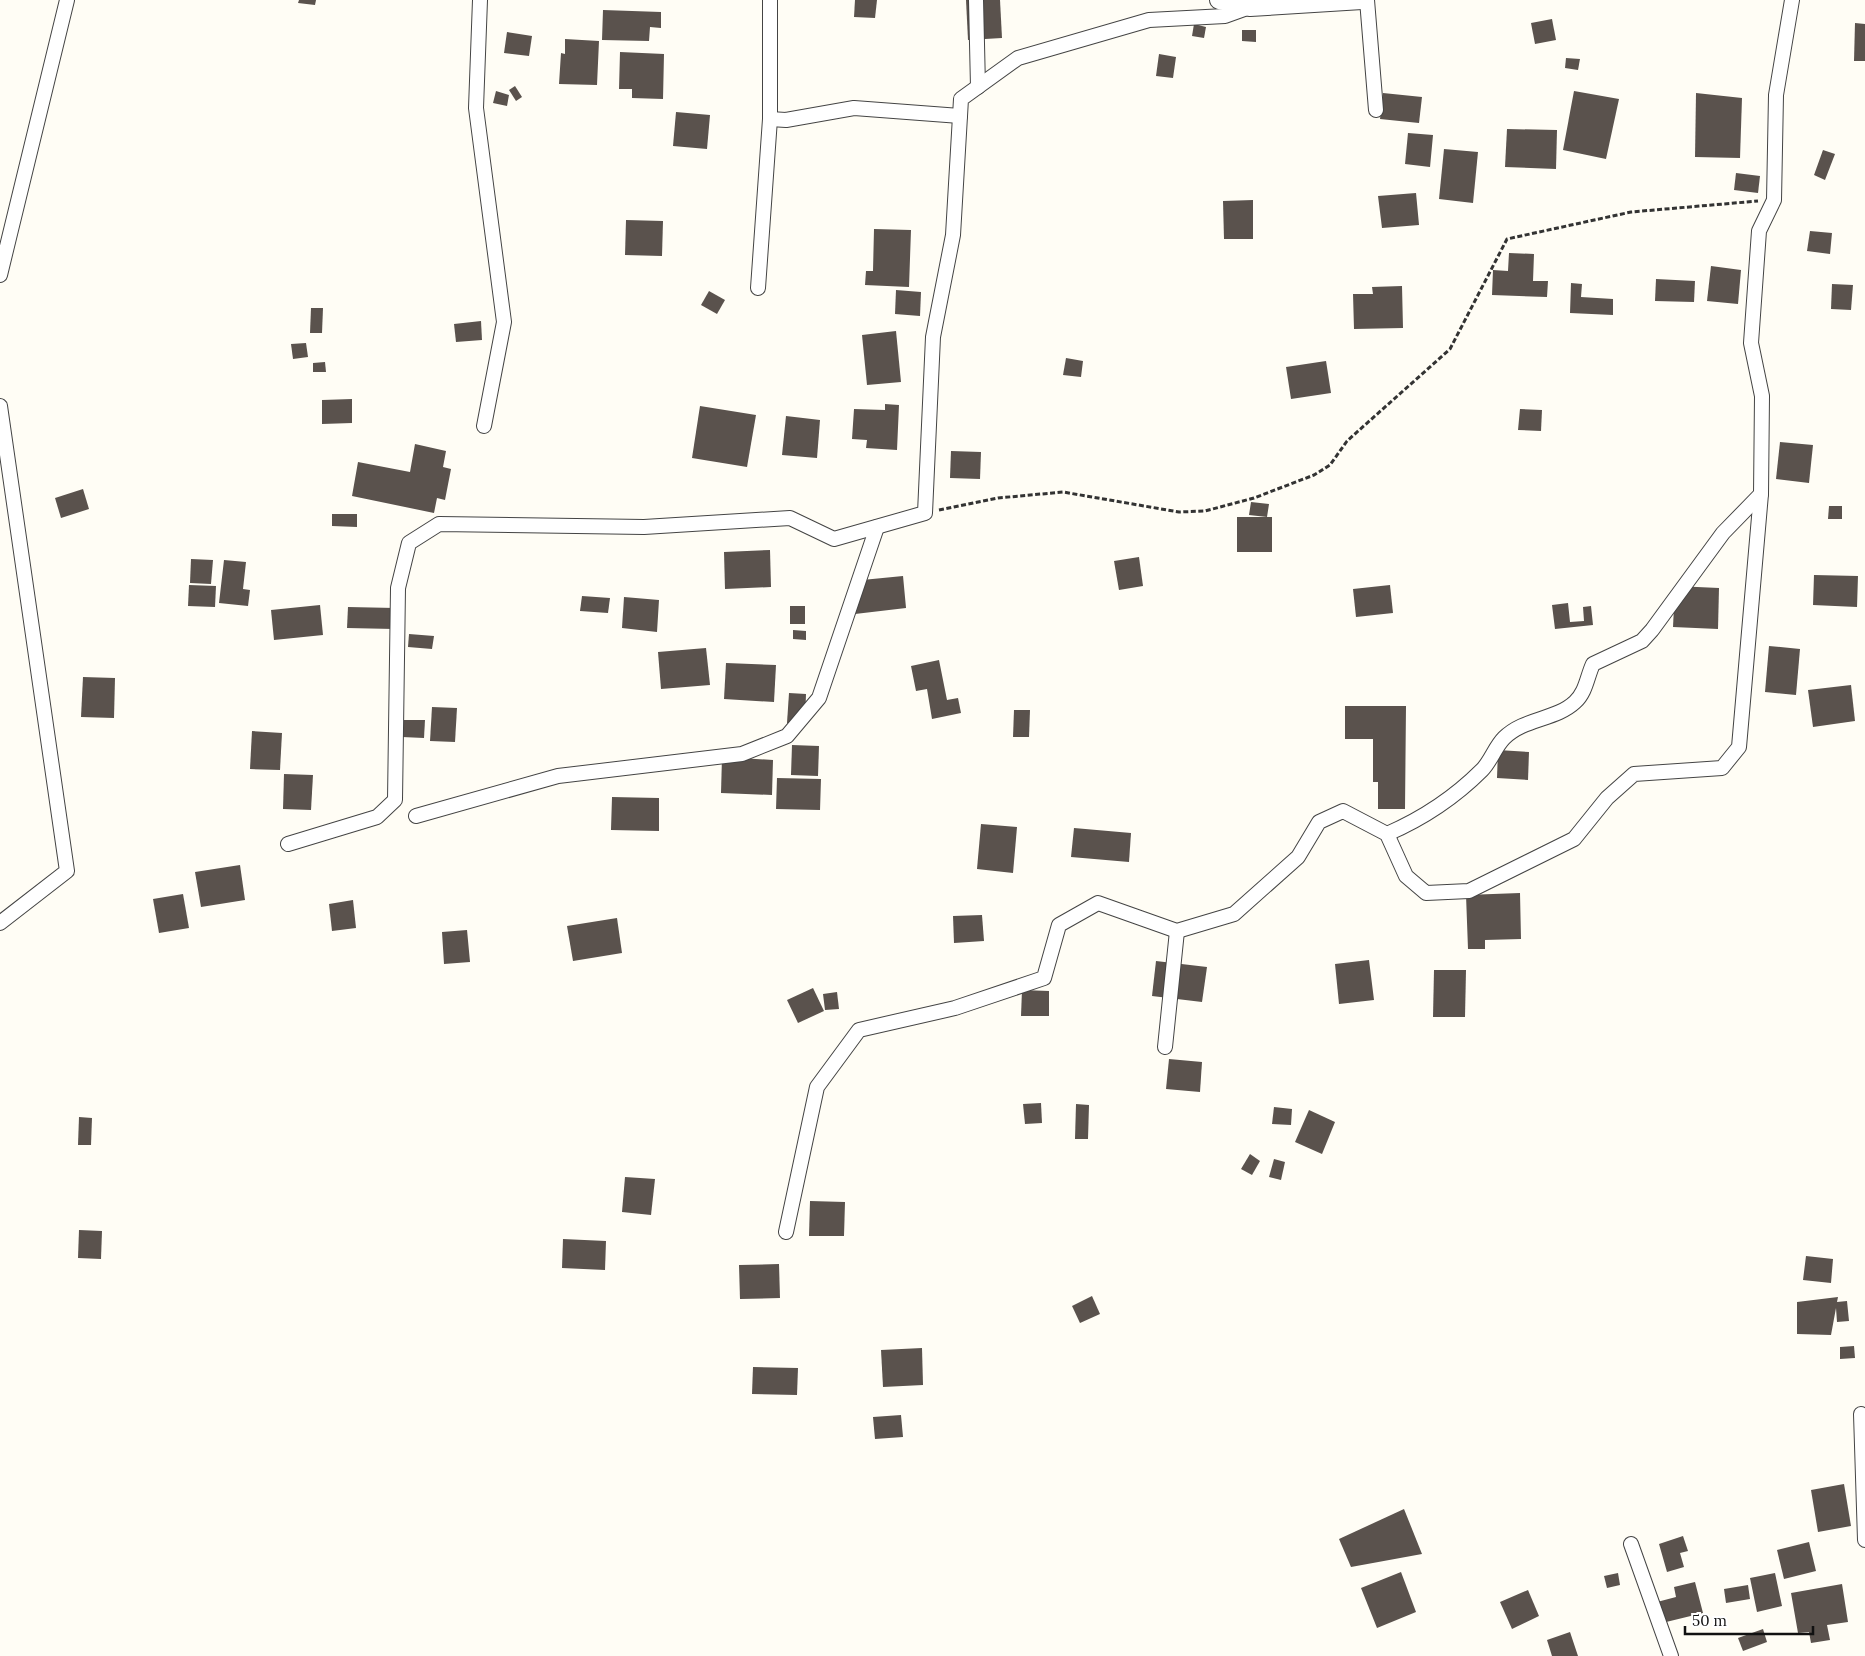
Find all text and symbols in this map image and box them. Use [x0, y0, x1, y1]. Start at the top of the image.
scale bar [1685, 1604, 1812, 1636]
text: 50 m [1692, 1611, 1727, 1630]

